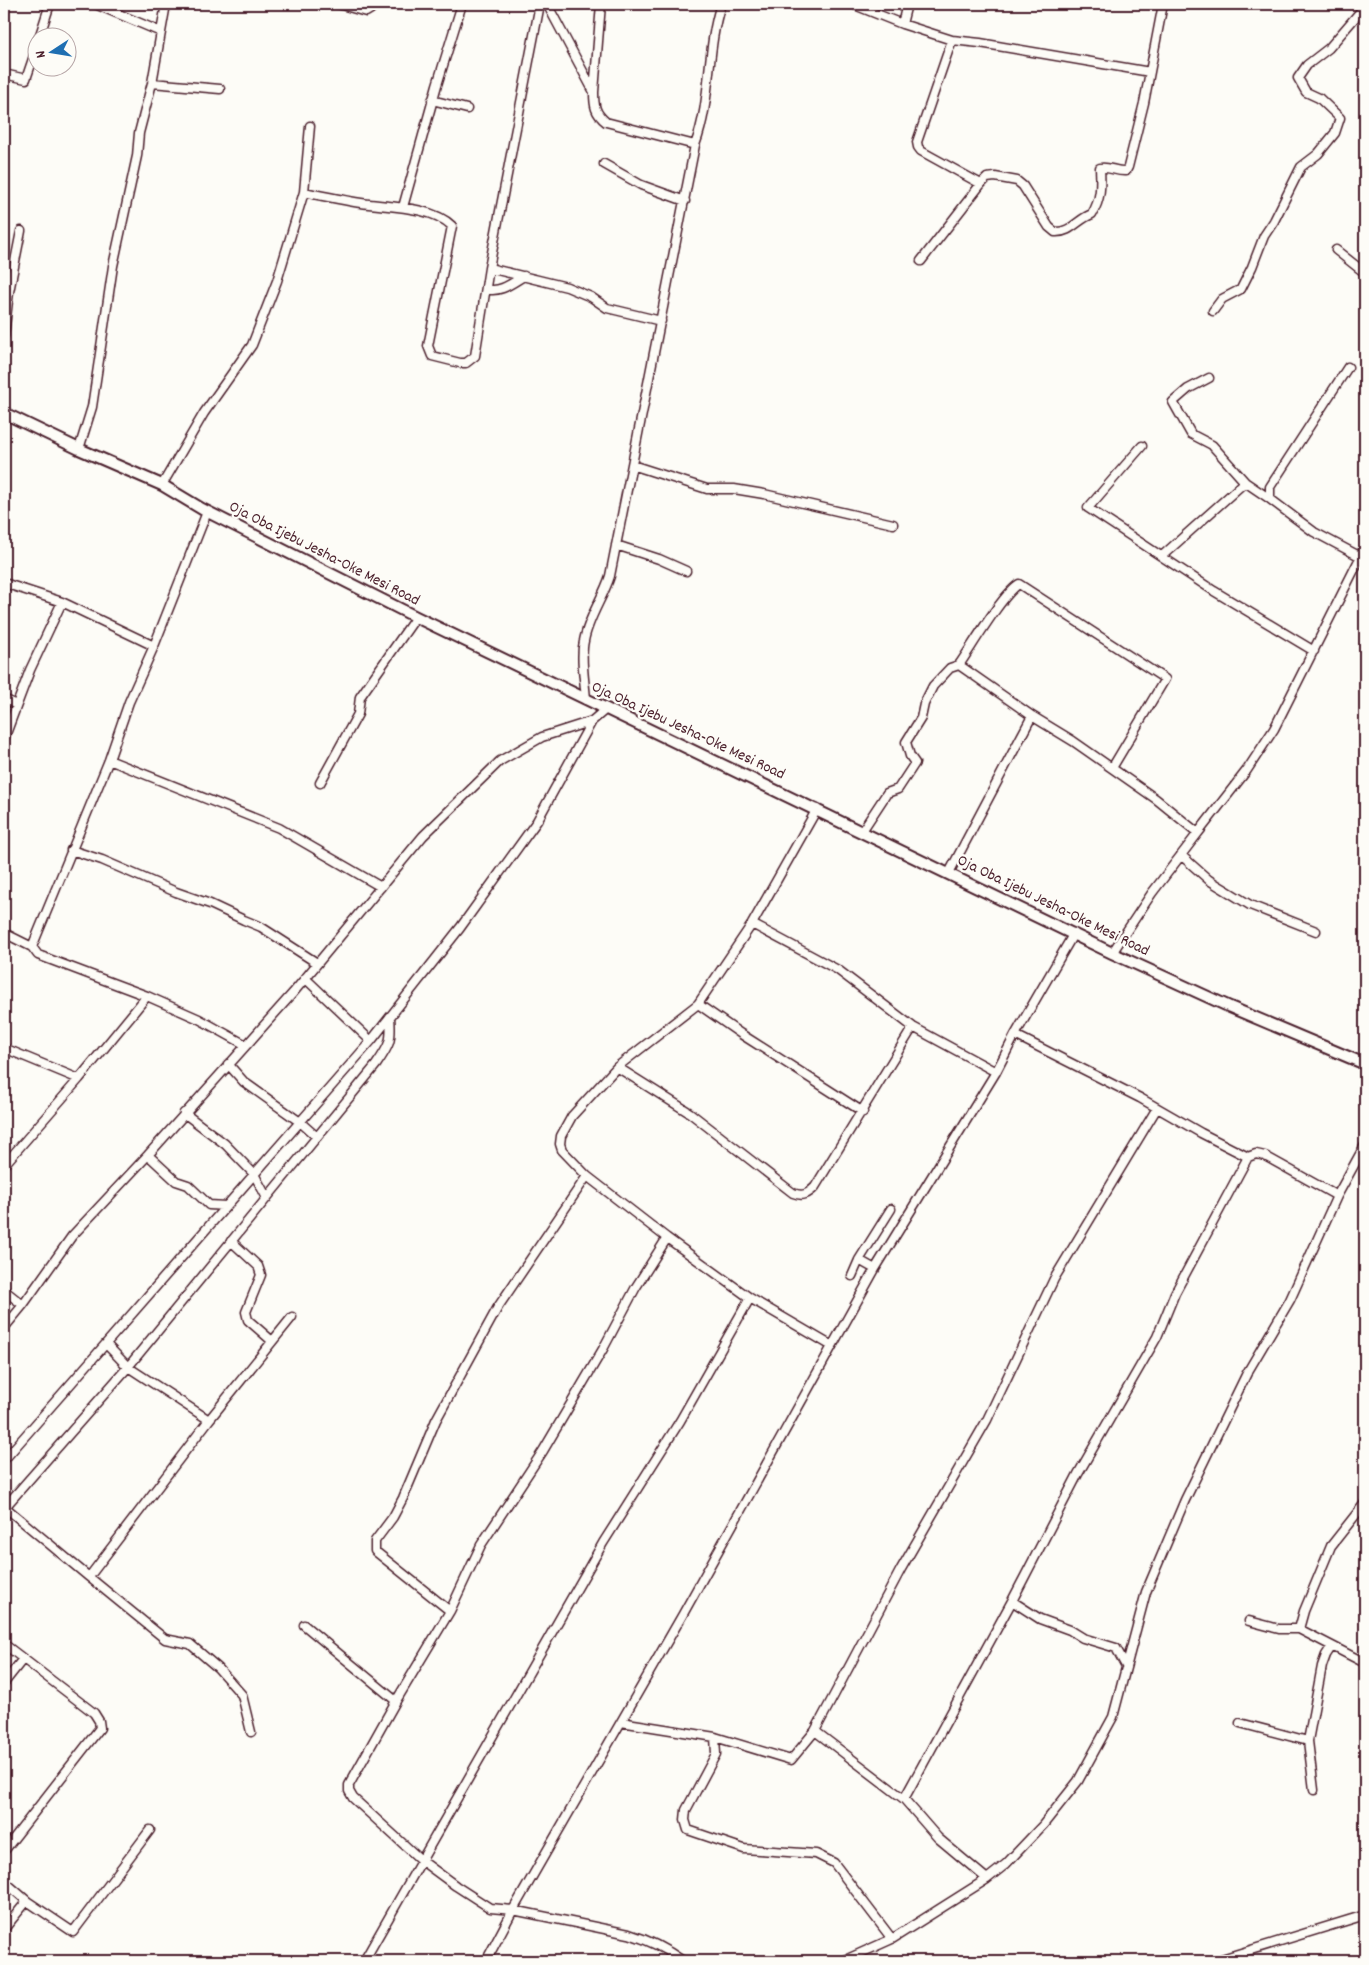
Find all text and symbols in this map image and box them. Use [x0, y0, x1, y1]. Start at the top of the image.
north arrow [28, 28, 78, 78]
text: N [31, 49, 52, 60]
street label: Oja Oba Ijebu Jesha-Oke Mesi Road [225, 496, 423, 612]
street label: Oja Oba Ijebu Jesha-Oke Mesi Road [587, 676, 789, 786]
street label: Oja Oba Ijebu Jesha-Oke Mesi Road [953, 849, 1153, 963]

